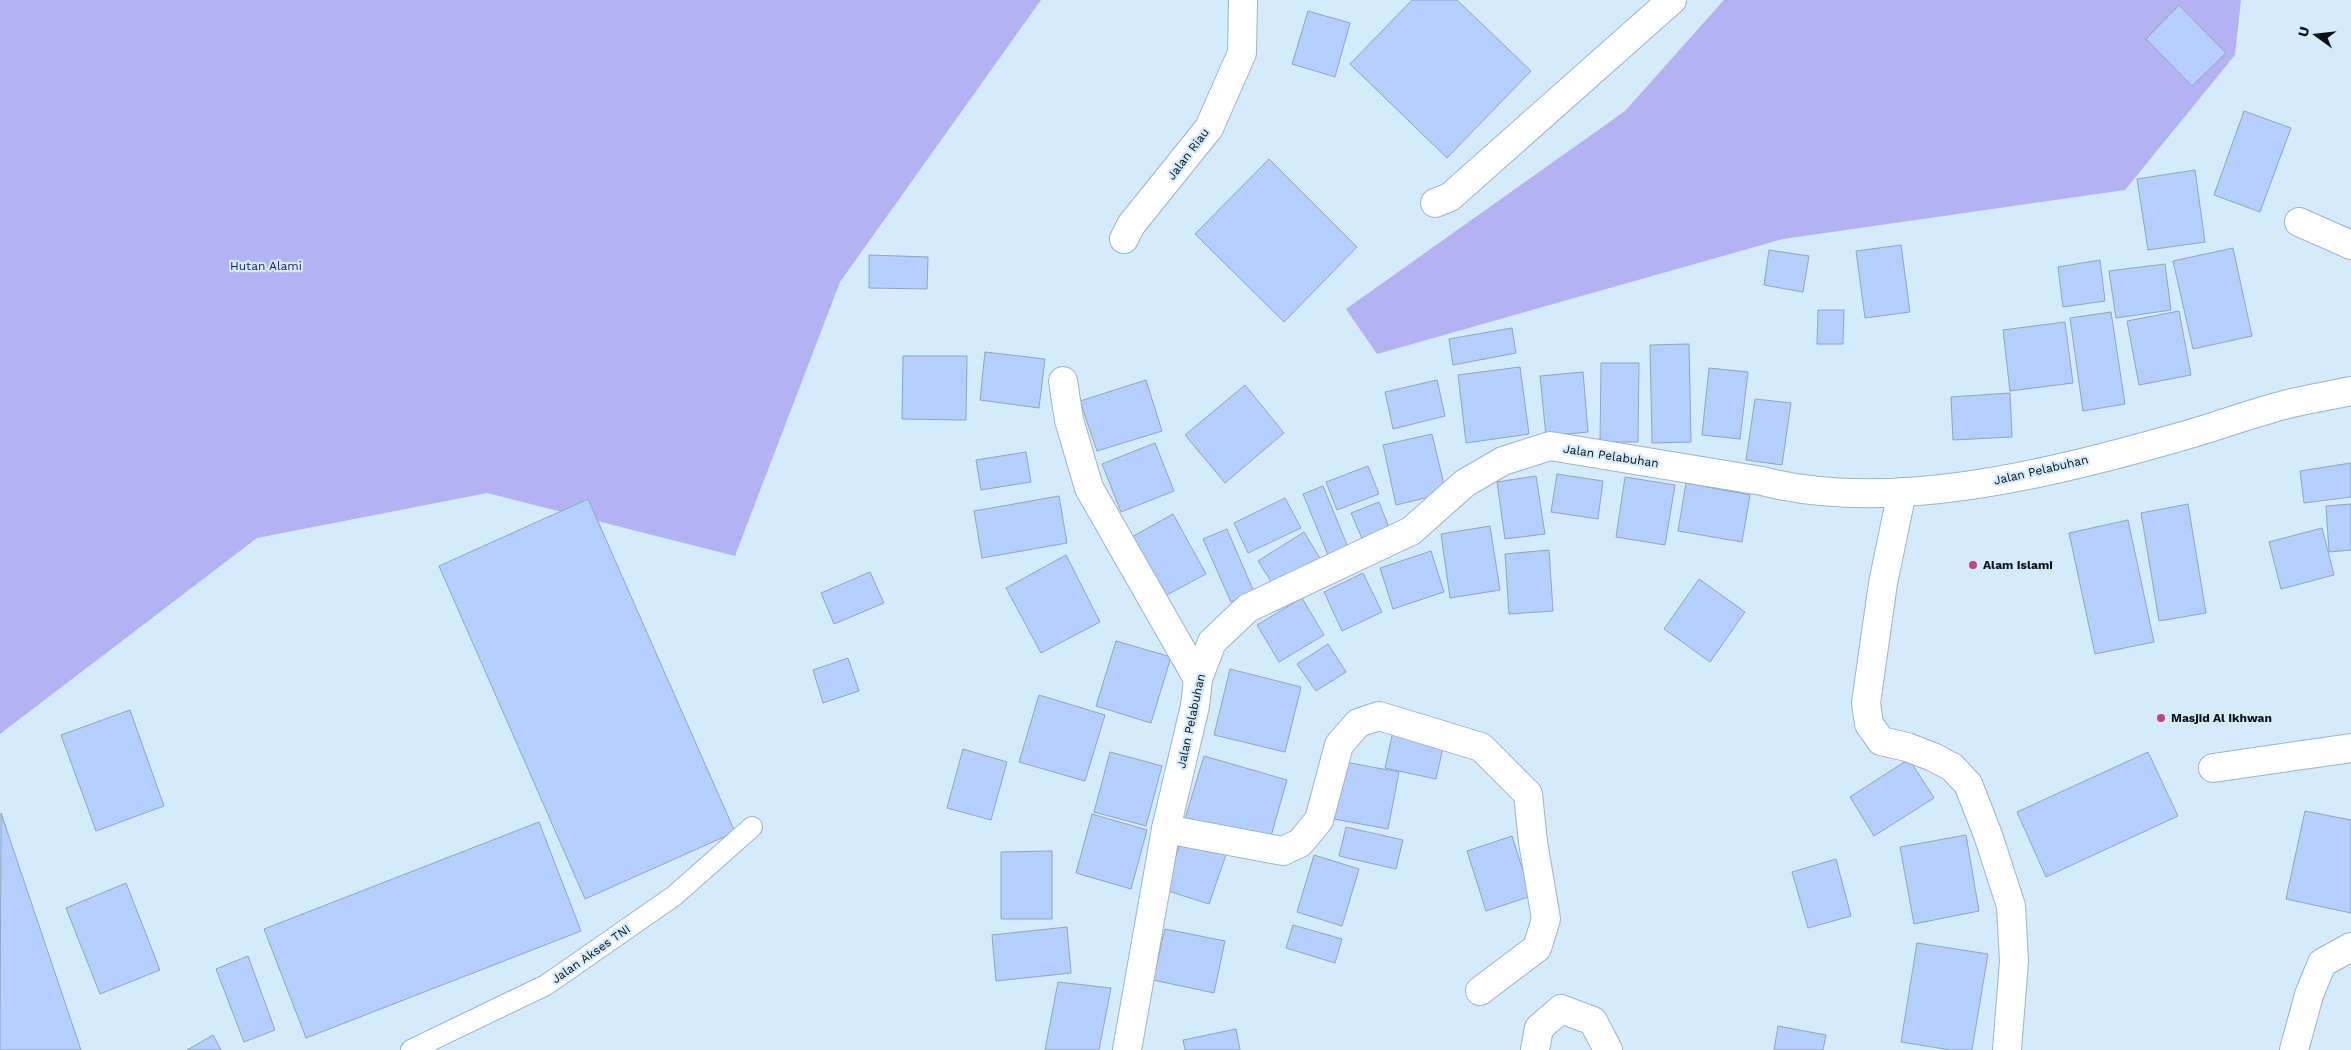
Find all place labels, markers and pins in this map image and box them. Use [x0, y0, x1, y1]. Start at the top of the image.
place label: Alam Islami [1983, 558, 2053, 572]
marker: Alam Islami [1967, 559, 1979, 571]
place label: Masjid Al Ikhwan [2171, 711, 2272, 725]
marker: Masjid Al Ikhwan [2155, 712, 2167, 724]

